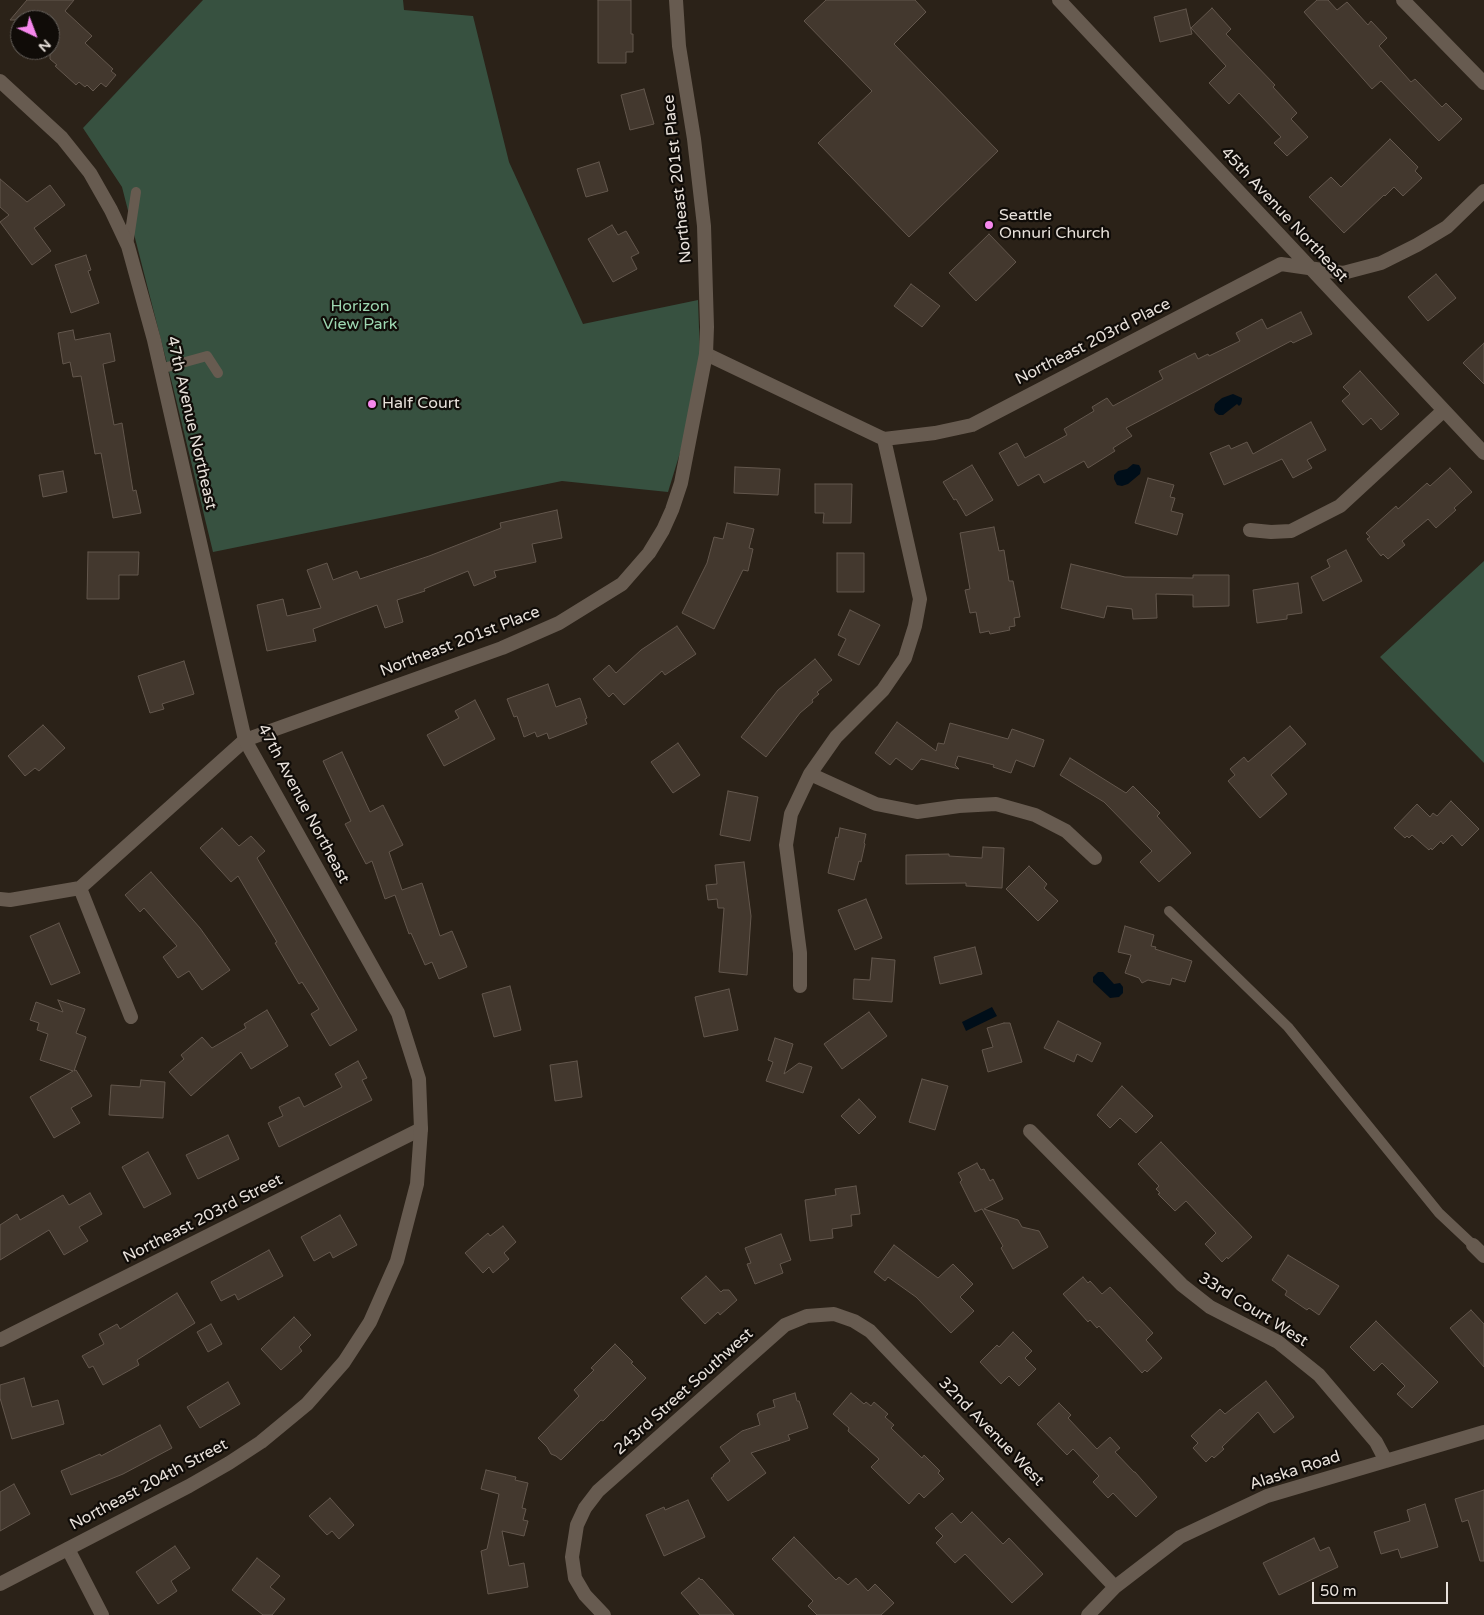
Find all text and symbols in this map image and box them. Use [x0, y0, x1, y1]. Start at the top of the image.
north arrow [10, 10, 60, 60]
text: N [35, 36, 55, 56]
street label: Northeast 201st Place [660, 94, 696, 264]
street label: 45th Avenue Northeast [1216, 143, 1352, 287]
place label: Seattle Onnuri Church [999, 206, 1110, 244]
marker: Seattle Onnuri Church [983, 219, 995, 231]
street label: Northeast 203rd Place [1012, 294, 1174, 390]
park label: Horizon View Park [323, 297, 397, 335]
street label: 47th Avenue Northeast [162, 334, 220, 512]
place label: Half Court [382, 394, 460, 414]
marker: Half Court [366, 398, 378, 410]
street label: Northeast 201st Place [377, 603, 543, 681]
street label: 47th Avenue Northeast [253, 721, 353, 887]
street label: Northeast 203rd Street [120, 1170, 286, 1268]
street label: 33rd Court West [1195, 1269, 1311, 1351]
street label: 243rd Street Southwest [610, 1324, 758, 1460]
street label: 32nd Avenue West [934, 1374, 1048, 1490]
street label: Northeast 204th Street [67, 1435, 231, 1535]
street label: Alaska Road [1247, 1447, 1343, 1495]
scale bar [1314, 1572, 1450, 1604]
text: 50 m [1320, 1582, 1357, 1600]

